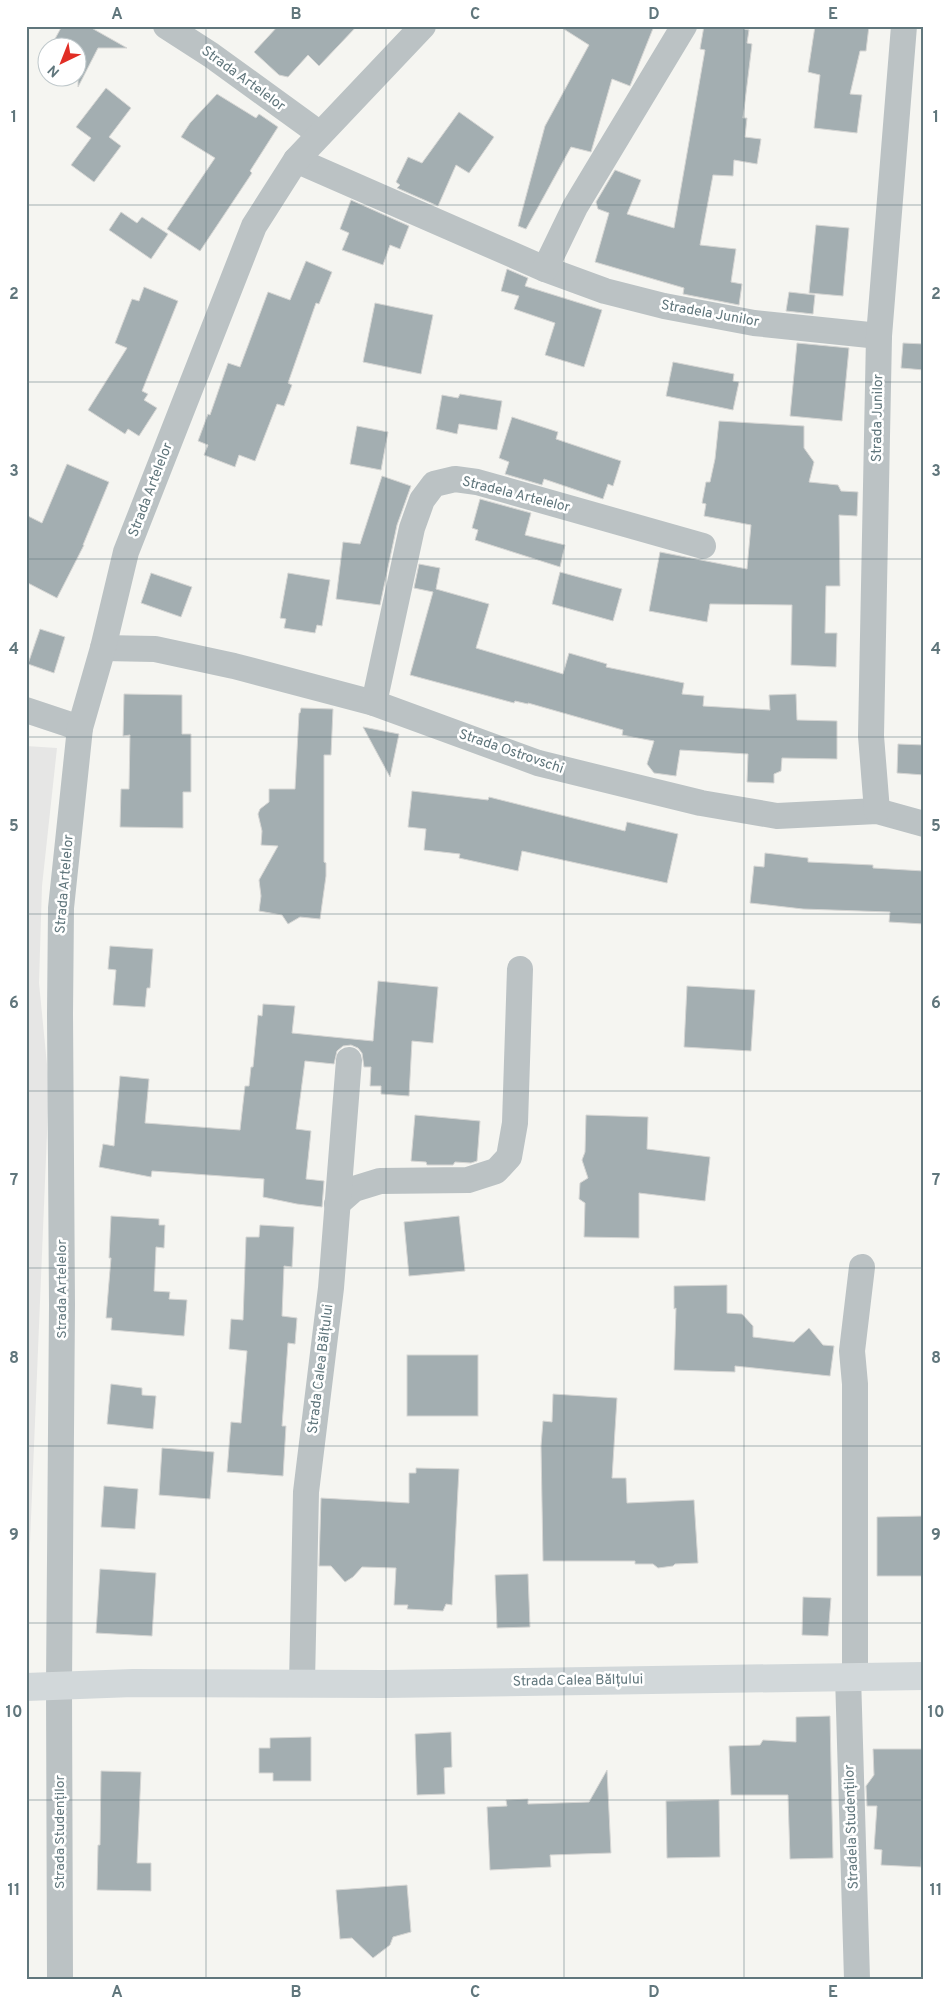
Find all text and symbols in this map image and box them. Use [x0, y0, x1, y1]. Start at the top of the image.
text: A [111, 5, 123, 25]
text: B [290, 5, 302, 25]
text: C [470, 5, 480, 25]
text: D [648, 5, 660, 25]
text: E [828, 5, 838, 25]
north arrow [38, 38, 88, 88]
street label: Strada Artelelor [198, 43, 289, 115]
text: N [45, 61, 64, 80]
text: 1 [11, 108, 17, 128]
text: 1 [933, 108, 939, 128]
text: 2 [9, 285, 19, 305]
text: 2 [931, 285, 941, 305]
street label: Stradela Junilor [660, 297, 761, 331]
street label: Strada Junilor [869, 373, 887, 462]
street label: Strada Artelelor [125, 440, 177, 540]
text: 3 [9, 462, 19, 482]
text: 3 [931, 462, 941, 482]
street label: Stradela Artelelor [460, 473, 572, 517]
text: 4 [9, 640, 19, 660]
text: 4 [931, 640, 941, 660]
street label: Strada Ostrovschi [456, 726, 566, 778]
text: 5 [9, 817, 19, 837]
text: 5 [931, 817, 941, 837]
street label: Strada Artelelor [52, 833, 78, 934]
text: 6 [9, 994, 19, 1014]
text: 6 [931, 994, 941, 1014]
text: 7 [10, 1171, 18, 1191]
text: 7 [932, 1171, 940, 1191]
street label: Strada Artelelor [54, 1239, 71, 1339]
street label: Strada Calea Bălțului [305, 1303, 337, 1435]
text: 8 [9, 1349, 19, 1369]
text: 8 [931, 1349, 941, 1369]
text: 9 [9, 1526, 19, 1546]
text: 9 [931, 1526, 941, 1546]
street label: Strada Calea Bălțului [513, 1671, 643, 1691]
text: 10 [6, 1703, 22, 1723]
text: 10 [928, 1703, 944, 1723]
street label: Stradela Studenților [841, 1764, 863, 1890]
street label: Strada Studenților [52, 1775, 69, 1889]
text: 11 [8, 1881, 20, 1901]
text: 11 [930, 1881, 942, 1901]
text: A [111, 1983, 123, 2003]
text: B [290, 1983, 302, 2003]
text: C [470, 1983, 480, 2003]
text: D [648, 1983, 660, 2003]
text: E [828, 1983, 838, 2003]

